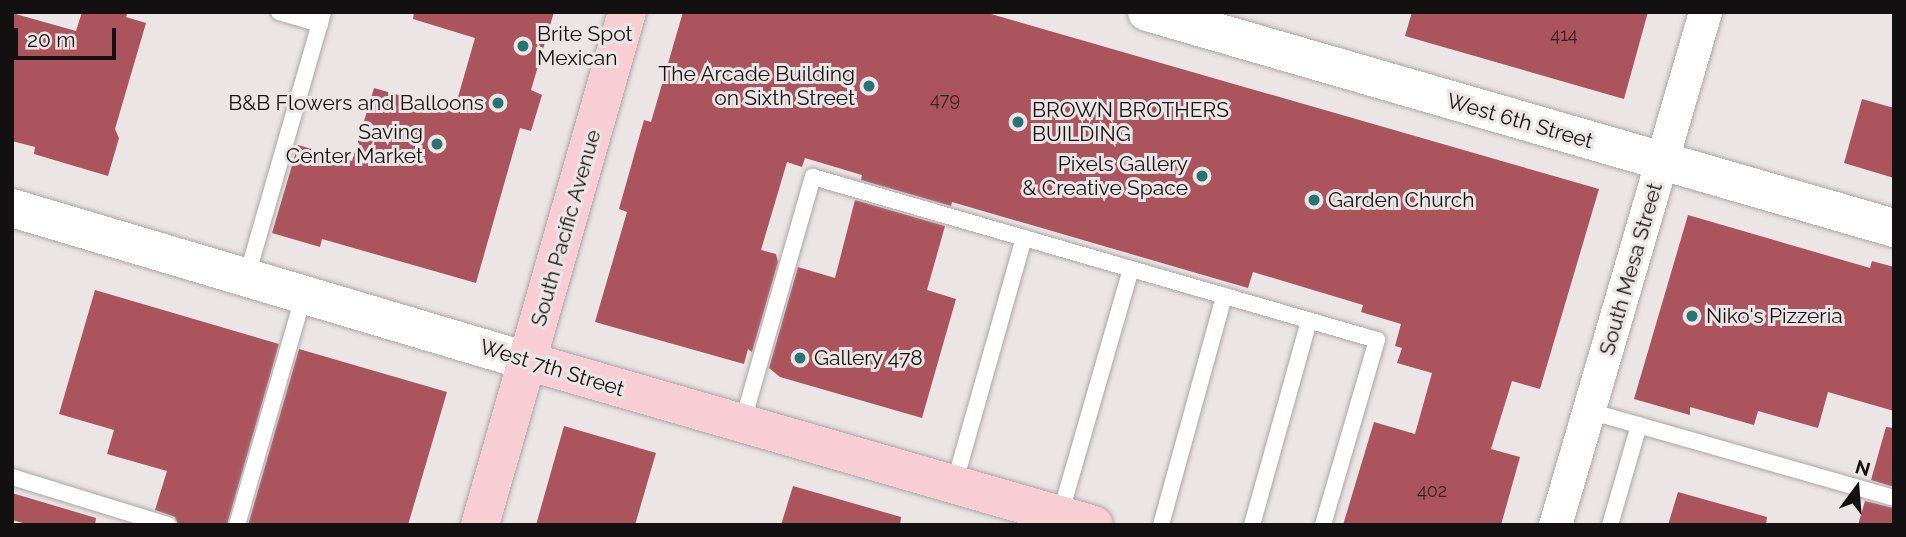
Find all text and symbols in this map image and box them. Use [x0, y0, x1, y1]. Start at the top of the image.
scale bar [18, 14, 119, 58]
place label: Brite Spot Mexican [537, 21, 633, 71]
house number: 414 [1550, 24, 1578, 46]
text: 20 m [27, 27, 75, 52]
marker: Brite Spot Mexican [515, 38, 531, 54]
place label: The Arcade Building on Sixth Street [658, 61, 855, 111]
marker: The Arcade Building on Sixth Street [861, 78, 877, 94]
street label: West 6th Street [1444, 88, 1596, 154]
house number: 479 [930, 89, 960, 111]
place label: B&B Flowers and Balloons [228, 90, 484, 116]
marker: B&B Flowers and Balloons [490, 95, 506, 111]
place label: BROWN BROTHERS BUILDING [1032, 97, 1229, 147]
marker: BROWN BROTHERS BUILDING [1010, 114, 1026, 130]
place label: Saving Center Market [285, 119, 423, 169]
street label: South Pacific Avenue [526, 126, 606, 330]
marker: Saving Center Market [429, 136, 445, 152]
place label: Pixels Gallery & Creative Space [1023, 151, 1188, 201]
marker: Pixels Gallery & Creative Space [1194, 168, 1210, 184]
street label: South Mesa Street [1594, 180, 1668, 358]
place label: Garden Church [1328, 187, 1474, 213]
marker: Garden Church [1306, 192, 1322, 208]
place label: Niko's Pizzeria [1706, 303, 1843, 329]
marker: Niko's Pizzeria [1684, 308, 1700, 324]
street label: West 7th Street [477, 334, 627, 402]
place label: Gallery 478 [814, 345, 923, 371]
marker: Gallery 478 [792, 350, 808, 366]
north arrow [1822, 453, 1892, 523]
text: N [1853, 455, 1873, 480]
house number: 402 [1417, 480, 1447, 502]

